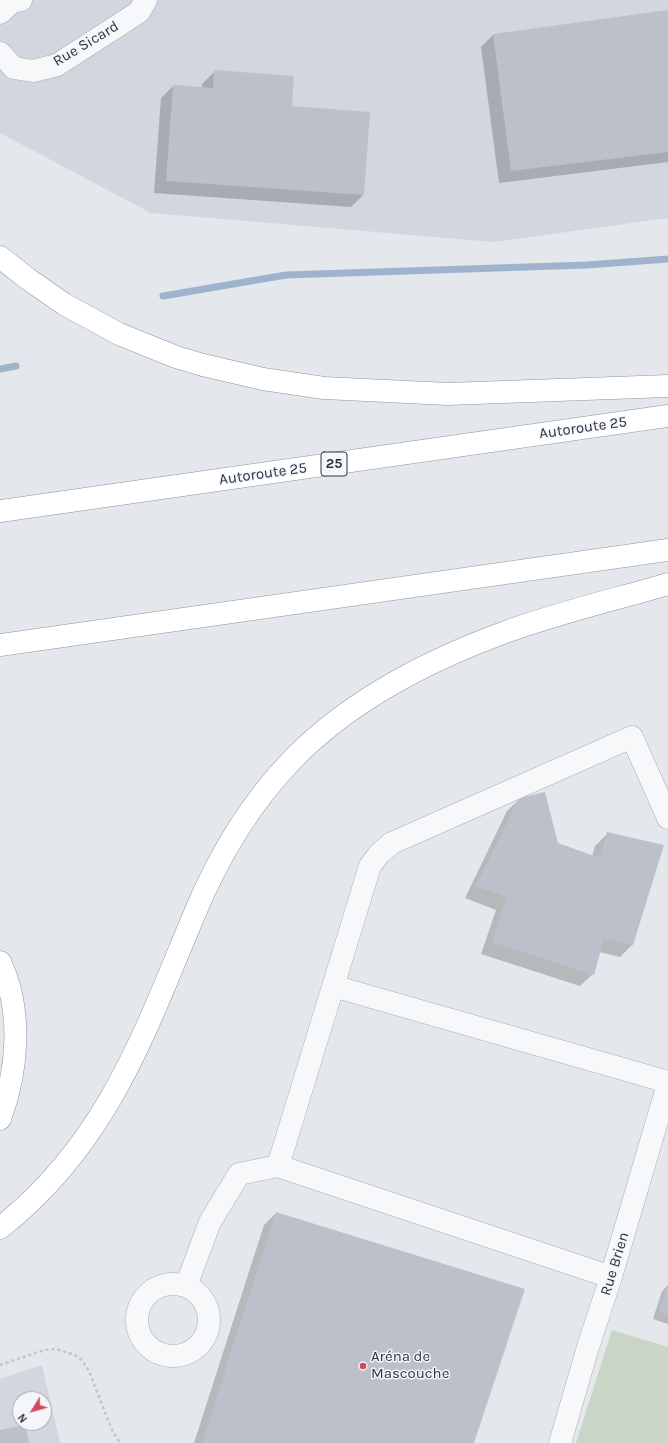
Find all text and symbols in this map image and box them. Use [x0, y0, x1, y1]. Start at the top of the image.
street label: Rue Sicard [50, 17, 122, 71]
street label: Autoroute 25 [538, 413, 628, 443]
road number: 25 [321, 452, 347, 476]
street label: Autoroute 25 [218, 459, 308, 489]
street label: Rue Brien [597, 1230, 633, 1298]
place label: Aréna de Mascouche [371, 1348, 449, 1383]
marker: Aréna de Mascouche [358, 1361, 368, 1371]
north arrow [12, 1391, 52, 1431]
text: N [15, 1411, 30, 1425]

